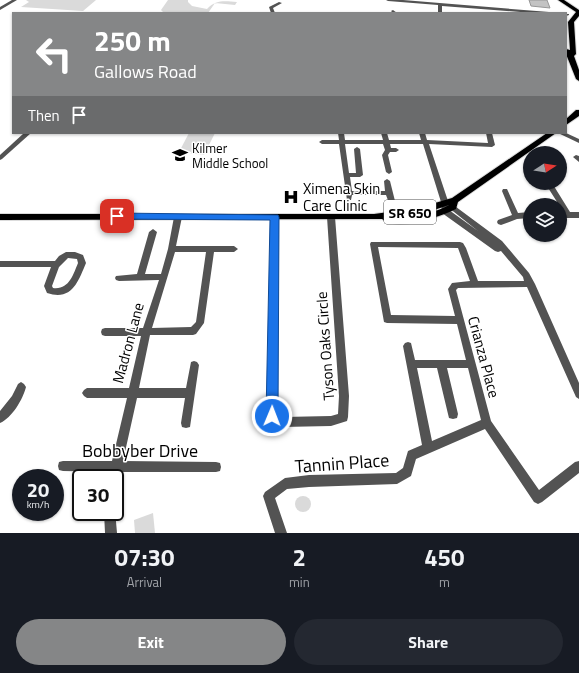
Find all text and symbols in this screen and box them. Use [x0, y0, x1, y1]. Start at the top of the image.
text: 250 m [94, 19, 171, 62]
icon: left [28, 28, 80, 80]
text: Gallows Road [94, 58, 197, 85]
text: Then [28, 104, 60, 127]
icon: arrive [68, 104, 90, 126]
place label: Kilmer Middle School [192, 138, 268, 173]
school or university icon: Kilmer Middle School [171, 146, 189, 164]
north arrow [523, 146, 567, 190]
map controls [523, 146, 567, 242]
place label: Ximena Skin Care Clinic [303, 177, 380, 217]
hospital icon: Ximena Skin Care Clinic [282, 188, 300, 206]
button: layers [523, 198, 567, 242]
pin [100, 199, 134, 233]
road number: SR 650 [384, 200, 436, 224]
icon: arrive [106, 205, 128, 227]
street label: Tyson Oaks Circle [310, 291, 340, 401]
street label: Madron Lane [106, 300, 150, 386]
street label: Crianza Place [462, 314, 506, 400]
position arrow [251, 395, 293, 437]
street label: Bobbyber Drive [82, 437, 198, 464]
street label: Tannin Place [294, 446, 390, 480]
speed limit sign: 30 [72, 469, 124, 521]
text: 20 [27, 474, 49, 505]
text: km/h [27, 497, 49, 512]
text: 07:30 [115, 539, 174, 575]
text: 2 [293, 539, 306, 575]
text: 450 [424, 539, 464, 575]
text: Arrival [127, 572, 162, 592]
text: min [289, 572, 310, 592]
text: m [439, 572, 450, 592]
button: Exit [16, 619, 286, 665]
button: Share [294, 619, 563, 665]

